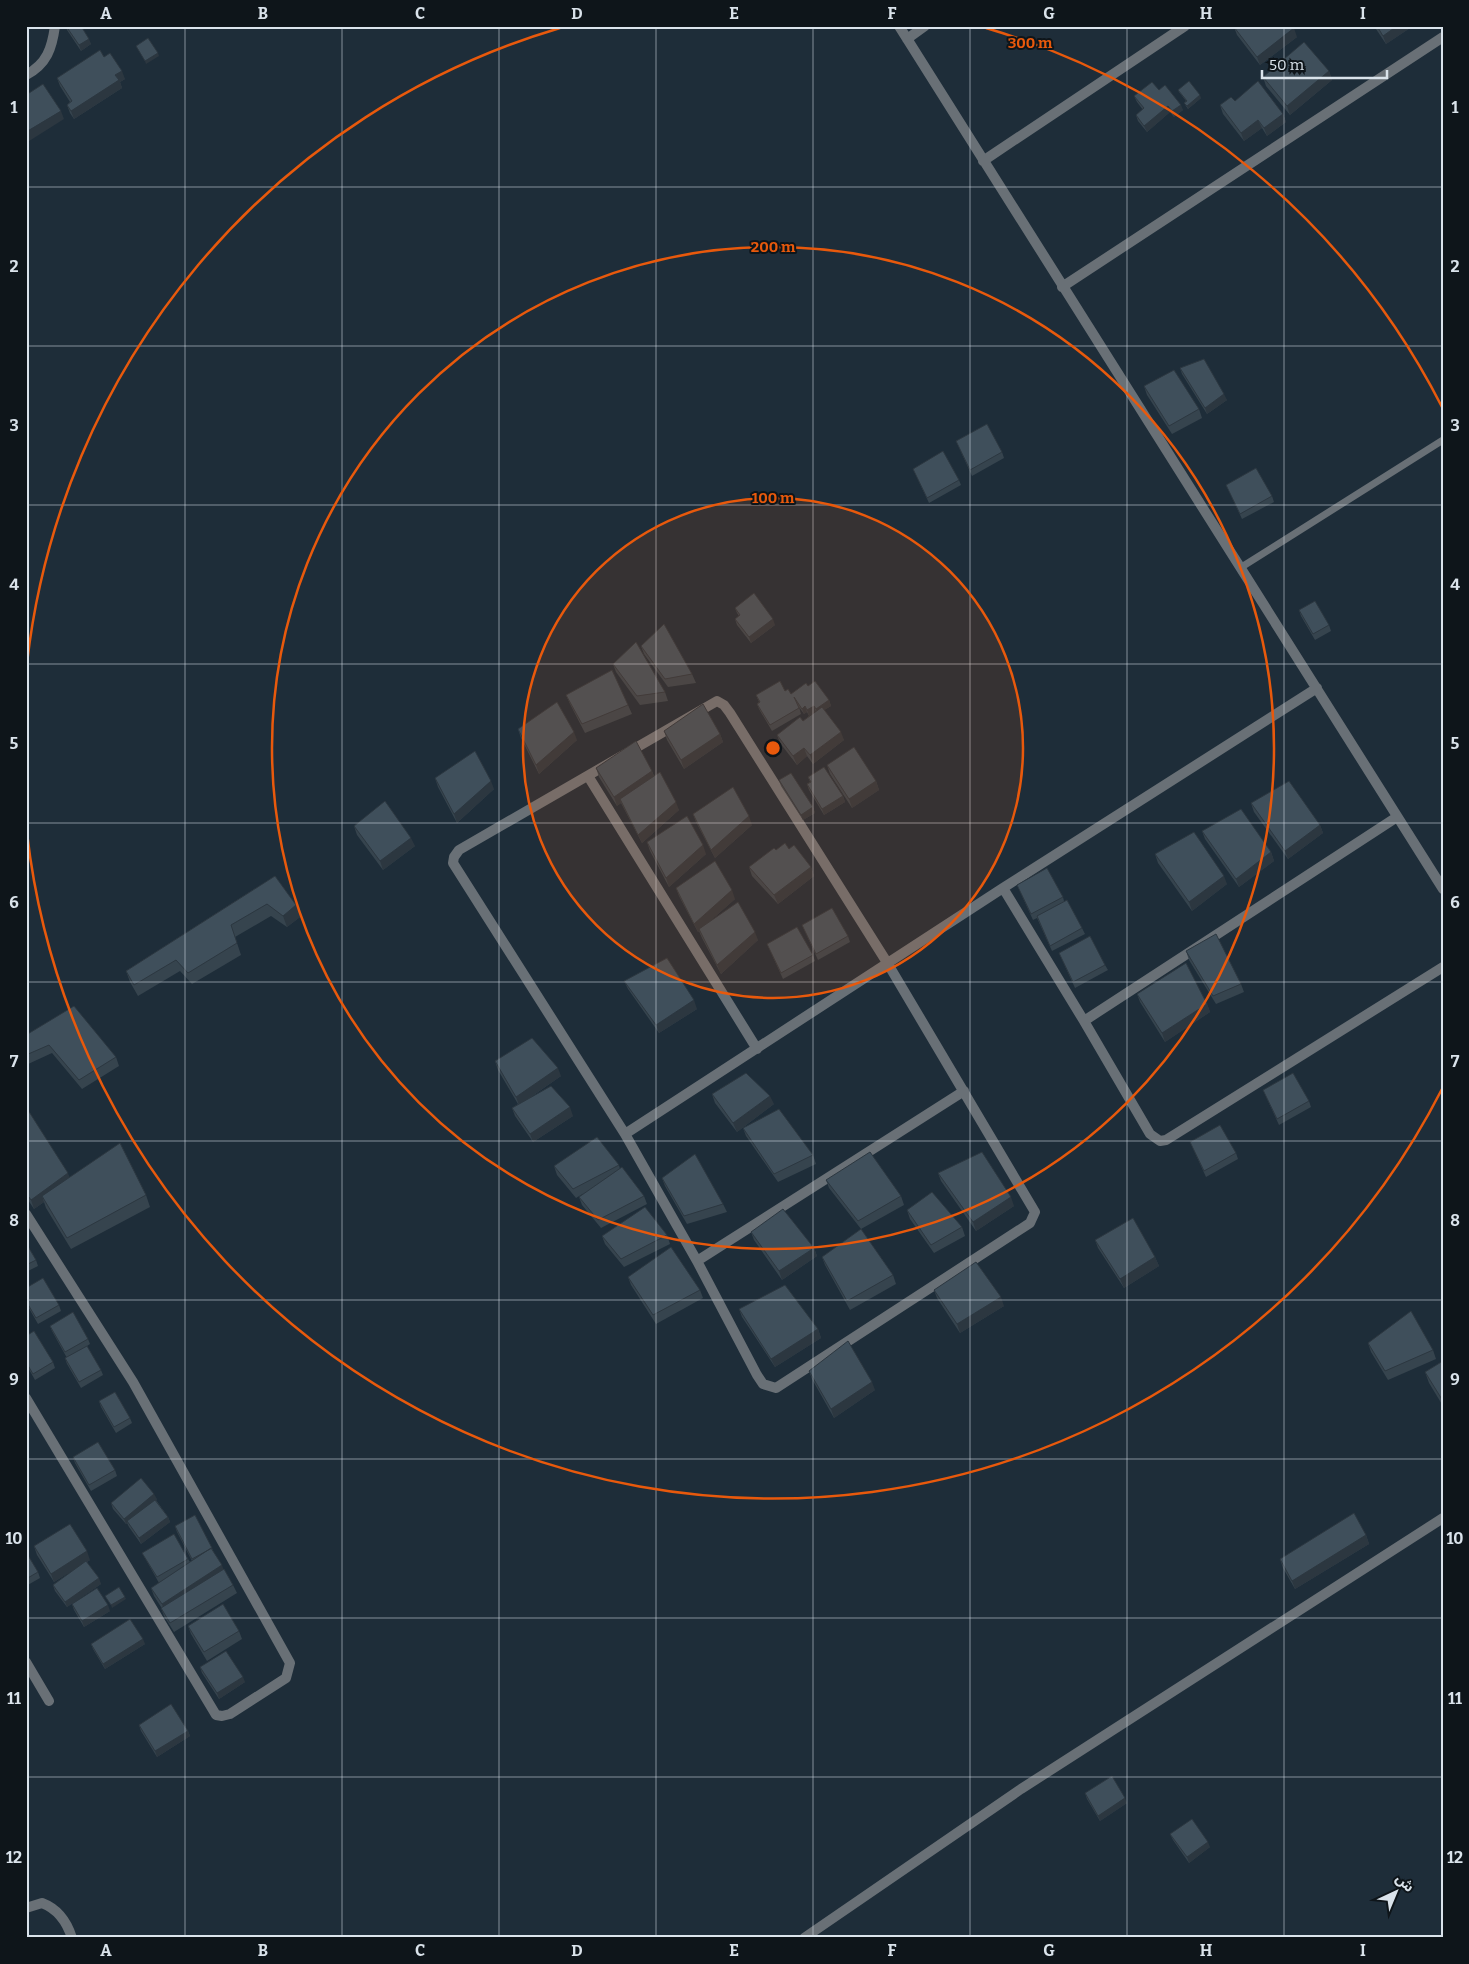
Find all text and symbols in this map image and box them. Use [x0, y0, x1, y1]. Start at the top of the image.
text: A [100, 4, 112, 23]
text: B [258, 4, 268, 23]
text: C [415, 4, 425, 23]
text: D [571, 4, 583, 23]
text: E [729, 4, 739, 23]
text: F [888, 4, 897, 23]
text: G [1043, 4, 1055, 23]
text: H [1200, 4, 1213, 23]
text: I [1360, 4, 1366, 23]
text: 300 m [1008, 34, 1053, 52]
scale bar [1262, 48, 1386, 80]
text: 50 m [1269, 56, 1305, 74]
text: 1 [11, 98, 18, 117]
text: 1 [1452, 98, 1459, 117]
text: 200 m [751, 238, 796, 256]
text: 2 [9, 257, 19, 276]
text: 2 [1450, 257, 1460, 276]
text: 3 [9, 416, 19, 435]
text: 3 [1450, 416, 1460, 435]
text: 100 m [752, 489, 795, 507]
text: 4 [9, 575, 19, 594]
text: 4 [1450, 575, 1460, 594]
text: 5 [10, 734, 19, 753]
text: 5 [1451, 734, 1460, 753]
centre of rings [764, 739, 782, 757]
text: 6 [9, 893, 19, 912]
text: 6 [1450, 893, 1460, 912]
text: 7 [10, 1052, 19, 1071]
text: 7 [1451, 1052, 1460, 1071]
text: 8 [9, 1211, 19, 1230]
text: 8 [1450, 1211, 1460, 1230]
text: 9 [9, 1370, 19, 1389]
text: 9 [1450, 1370, 1460, 1389]
text: 10 [5, 1529, 23, 1548]
text: 10 [1446, 1529, 1464, 1548]
text: 11 [7, 1689, 21, 1708]
text: 11 [1448, 1689, 1462, 1708]
text: 12 [6, 1848, 22, 1867]
text: 12 [1447, 1848, 1463, 1867]
north arrow [1372, 1866, 1422, 1916]
text: ش [1392, 1870, 1417, 1896]
text: A [100, 1941, 112, 1960]
text: B [258, 1941, 268, 1960]
text: C [415, 1941, 425, 1960]
text: D [571, 1941, 583, 1960]
text: E [729, 1941, 739, 1960]
text: F [888, 1941, 897, 1960]
text: G [1043, 1941, 1055, 1960]
text: H [1200, 1941, 1213, 1960]
text: I [1360, 1941, 1366, 1960]

